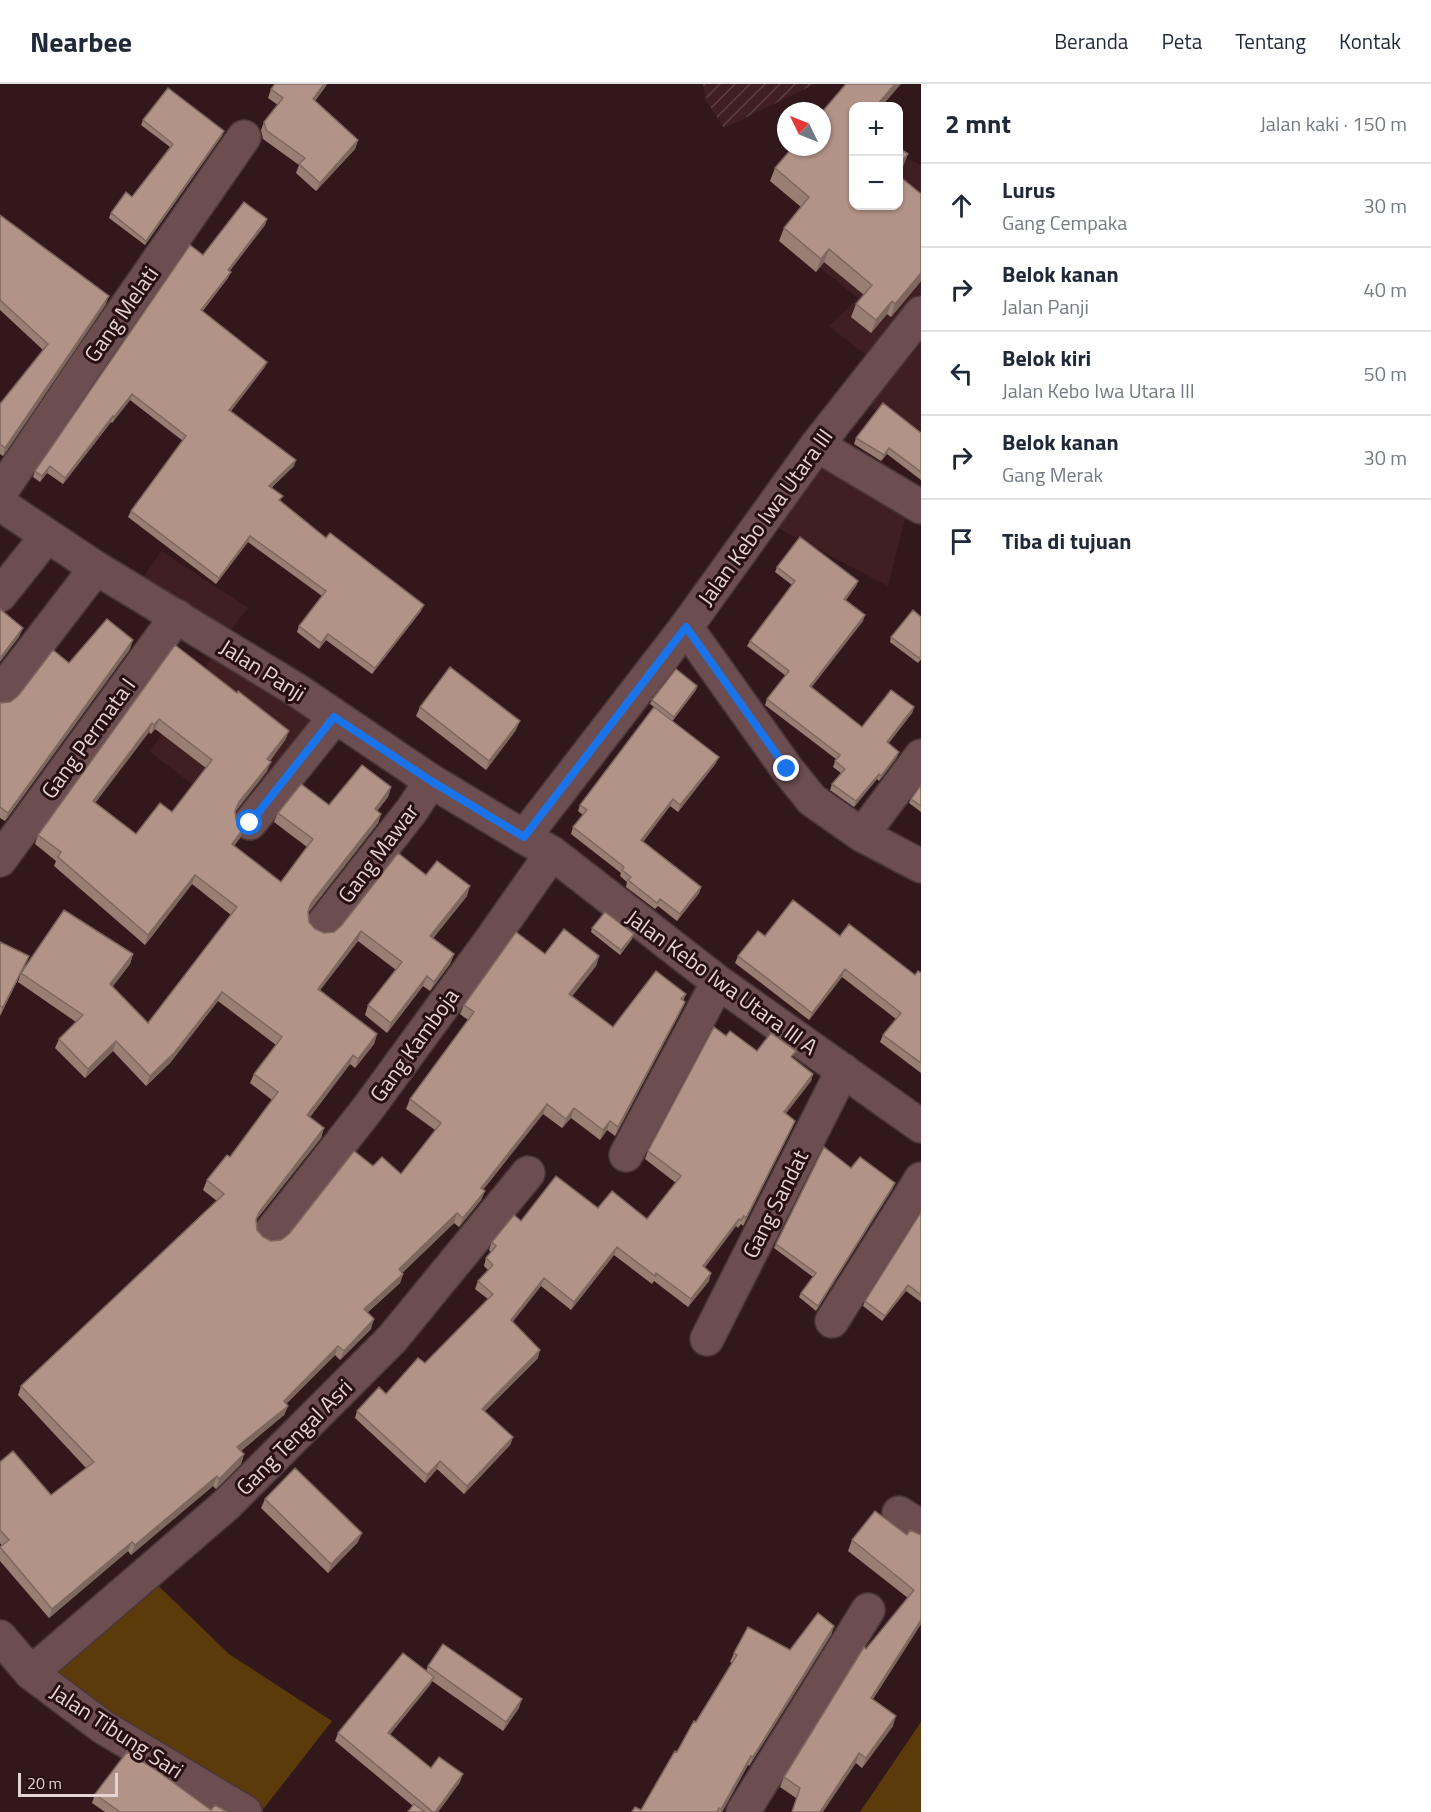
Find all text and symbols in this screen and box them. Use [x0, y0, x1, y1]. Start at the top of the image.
text: Nearbee [30, 20, 132, 63]
text: Beranda [1054, 25, 1128, 57]
text: Peta [1161, 25, 1202, 57]
text: Tentang [1235, 25, 1306, 57]
text: Kontak [1339, 25, 1401, 57]
north arrow [777, 102, 831, 156]
map controls [849, 102, 903, 210]
button: + [849, 102, 903, 156]
text: 2 mnt [945, 104, 1011, 143]
text: Jalan kaki · 150 m [1260, 108, 1407, 139]
button: − [849, 156, 903, 210]
text: Lurus [1002, 173, 1055, 207]
icon: ahead [945, 189, 978, 222]
text: 30 m [1363, 190, 1407, 221]
text: Gang Cempaka [1002, 207, 1127, 238]
text: Belok kanan [1002, 257, 1119, 291]
street label: Gang Melati [75, 259, 167, 369]
icon: right [945, 273, 978, 306]
text: 40 m [1363, 274, 1407, 305]
text: Jalan Panji [1002, 291, 1089, 322]
text: Belok kiri [1002, 341, 1091, 375]
icon: left [945, 357, 978, 390]
text: 50 m [1363, 358, 1407, 389]
text: Jalan Kebo Iwa Utara III [1002, 375, 1195, 406]
street label: Jalan Kebo Iwa Utara III [689, 421, 841, 613]
text: Belok kanan [1002, 425, 1119, 459]
icon: right [945, 441, 978, 474]
text: 30 m [1363, 442, 1407, 473]
text: Gang Merak [1002, 459, 1103, 490]
text: Tiba di tujuan [1002, 524, 1131, 558]
icon: arrive [945, 525, 978, 558]
street label: Jalan Panji [213, 630, 313, 710]
street label: Gang Permata I [32, 670, 144, 806]
route end [773, 755, 799, 781]
street label: Gang Mawar [329, 796, 427, 910]
route start [236, 809, 262, 835]
street label: Jalan Kebo Iwa Utara III A [619, 901, 825, 1063]
street label: Gang Kamboja [361, 981, 467, 1109]
street label: Gang Sandat [733, 1144, 817, 1264]
street label: Gang Tengal Asri [228, 1371, 360, 1503]
street label: Jalan Tibung Sari [44, 1675, 190, 1787]
scale bar [18, 1770, 118, 1798]
text: 20 m [27, 1771, 62, 1795]

